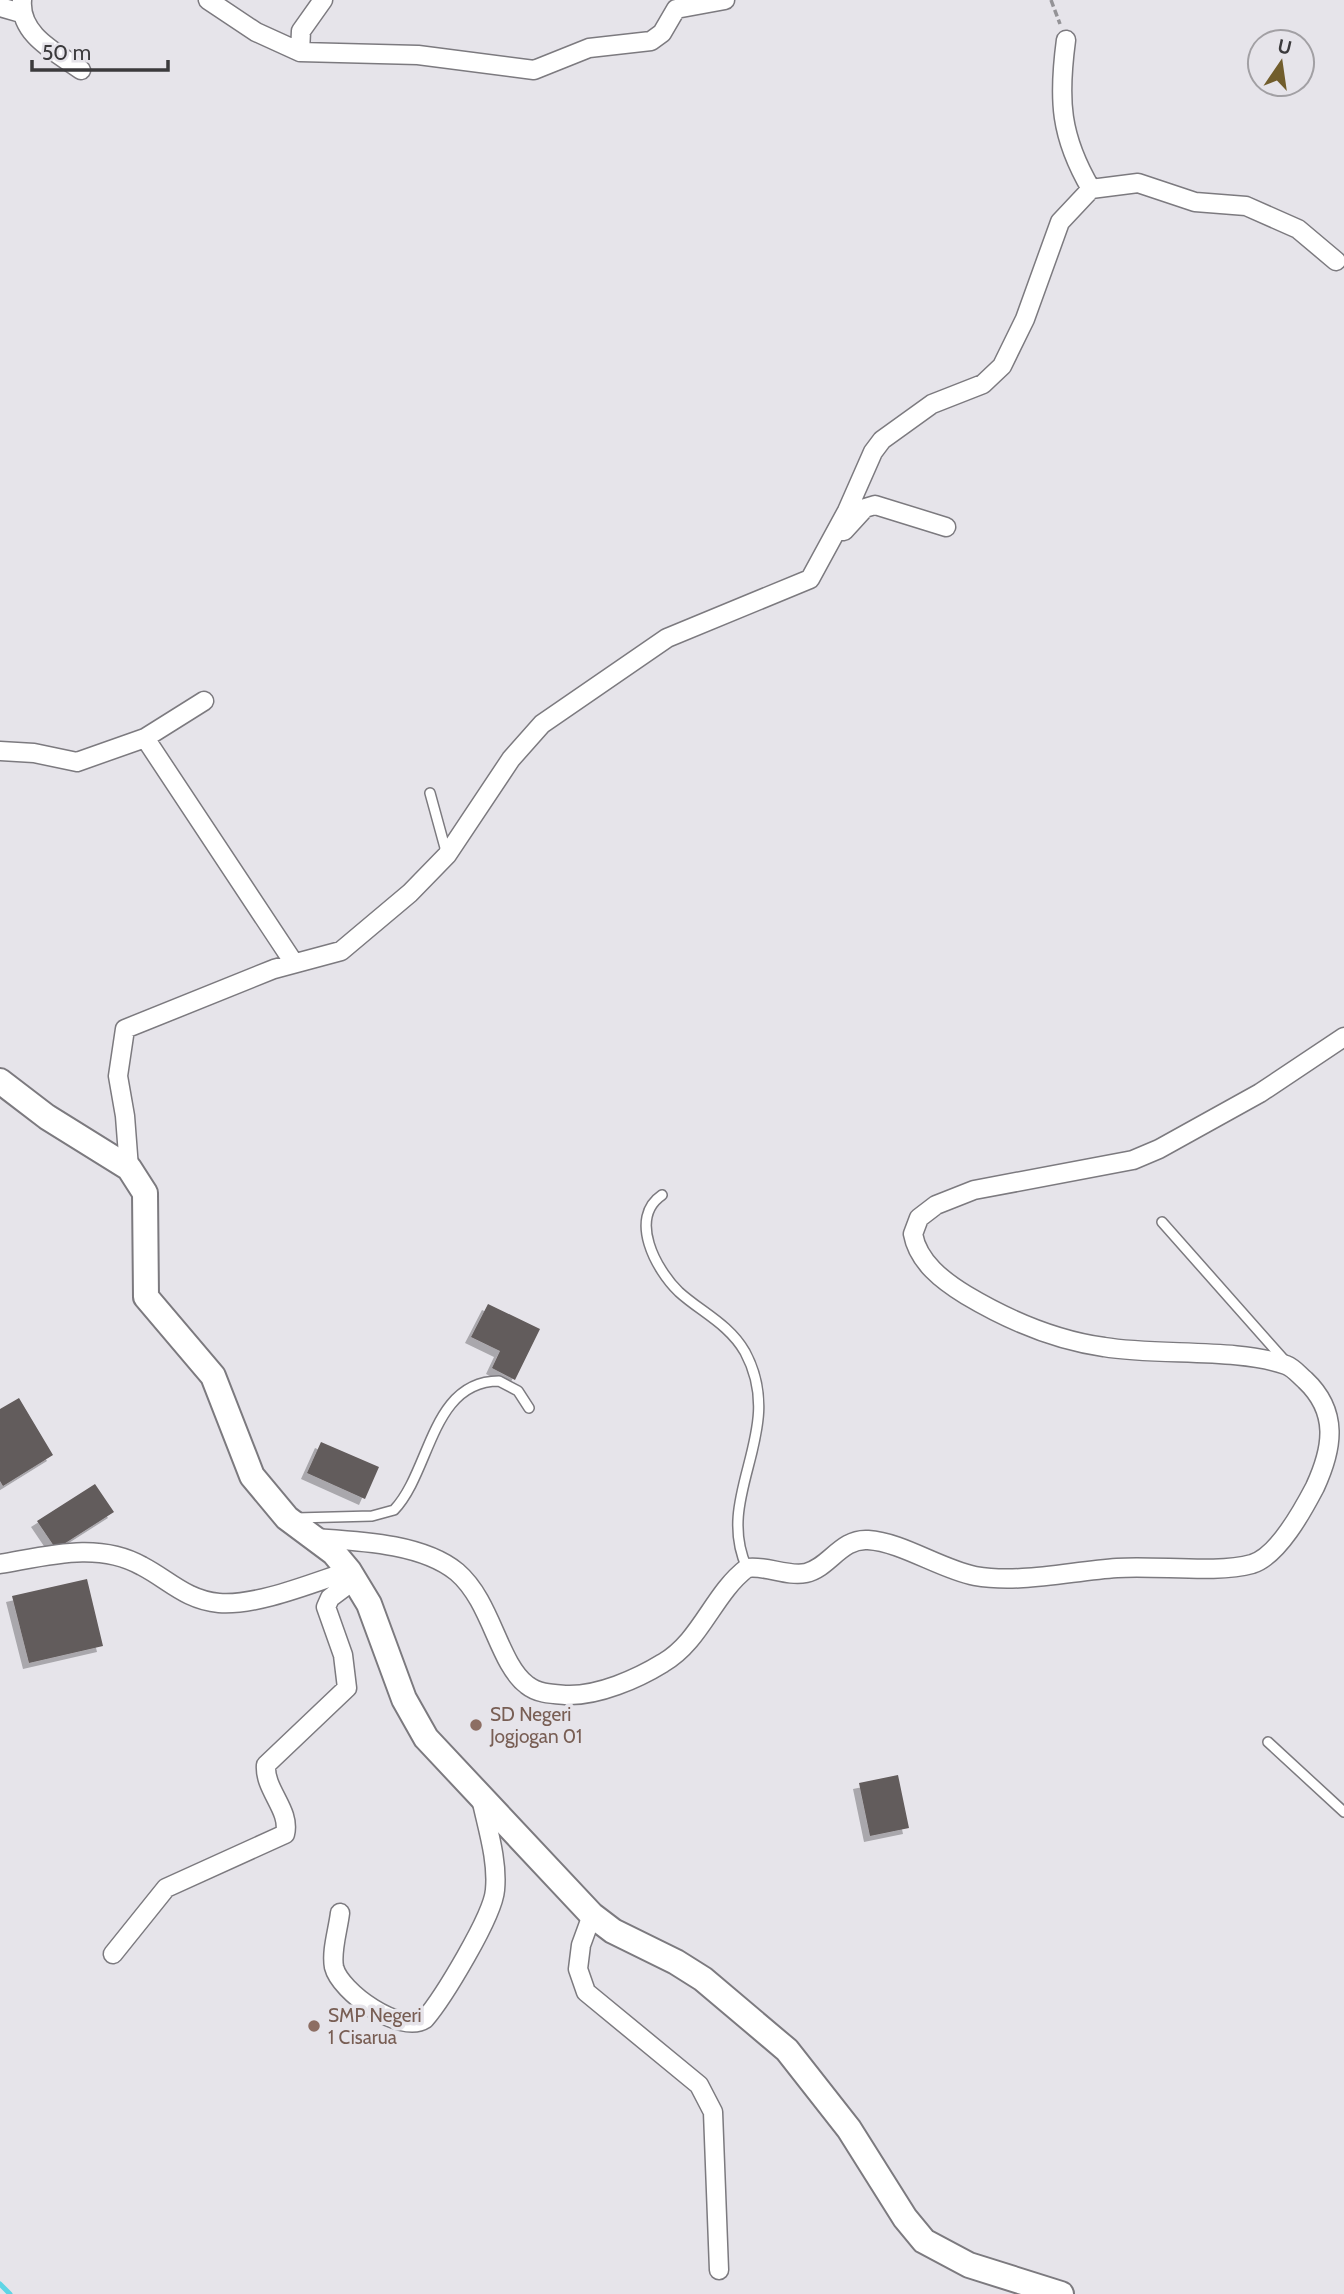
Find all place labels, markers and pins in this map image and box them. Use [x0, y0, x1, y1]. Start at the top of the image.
place label: SD Negeri Jogjogan 01 [489, 1703, 582, 1748]
marker: SD Negeri Jogjogan 01 [468, 1717, 484, 1733]
place label: SMP Negeri 1 Cisarua [328, 2004, 422, 2049]
marker: SMP Negeri 1 Cisarua [306, 2018, 322, 2034]

